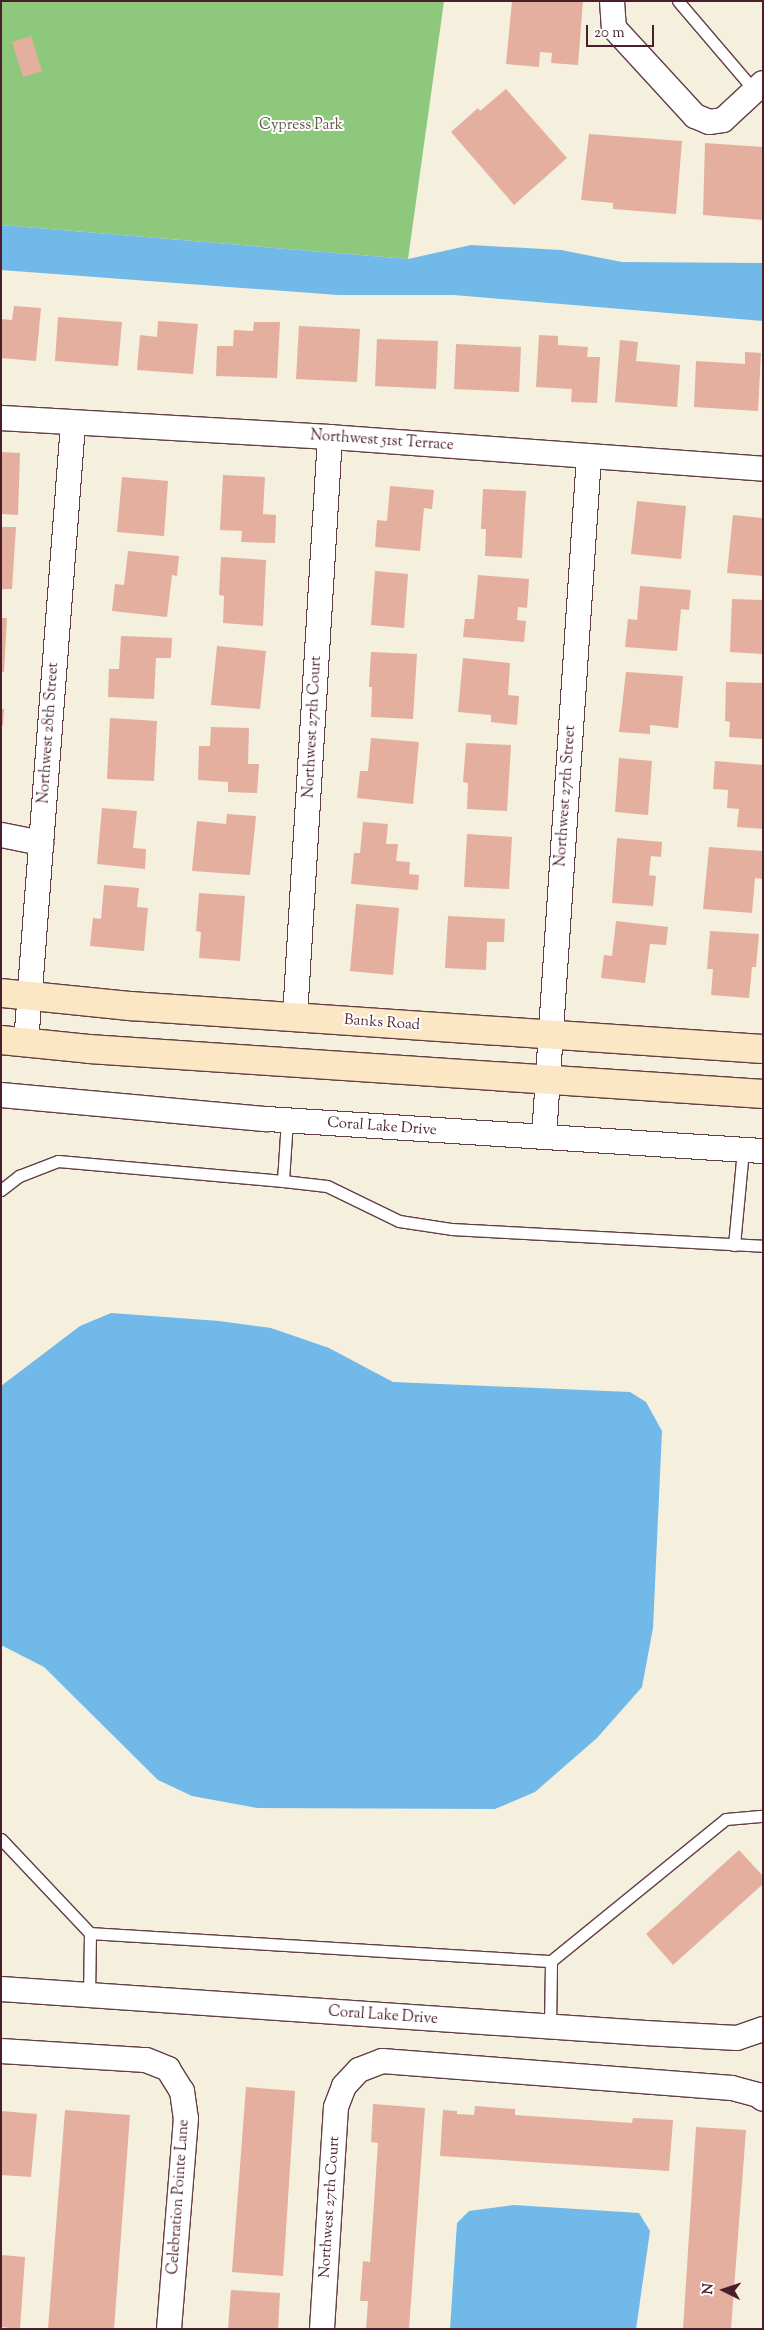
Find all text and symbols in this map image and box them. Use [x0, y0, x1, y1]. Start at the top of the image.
scale bar [589, 15, 656, 47]
text: 20 m [594, 23, 625, 44]
park label: Cypress Park [259, 117, 343, 135]
street label: Northwest 51st Terrace [310, 427, 454, 455]
street label: Northwest 27th Court [300, 655, 326, 799]
street label: Northwest 28th Street [35, 662, 63, 804]
street label: Northwest 27th Street [552, 725, 580, 867]
street label: Banks Road [343, 1011, 421, 1035]
street label: Coral Lake Drive [327, 1114, 437, 1140]
street label: Coral Lake Drive [328, 2003, 438, 2029]
street label: Celebration Pointe Lane [165, 2119, 193, 2275]
street label: Northwest 27th Court [316, 2135, 344, 2279]
north arrow [699, 2265, 749, 2315]
text: N [699, 2283, 719, 2295]

